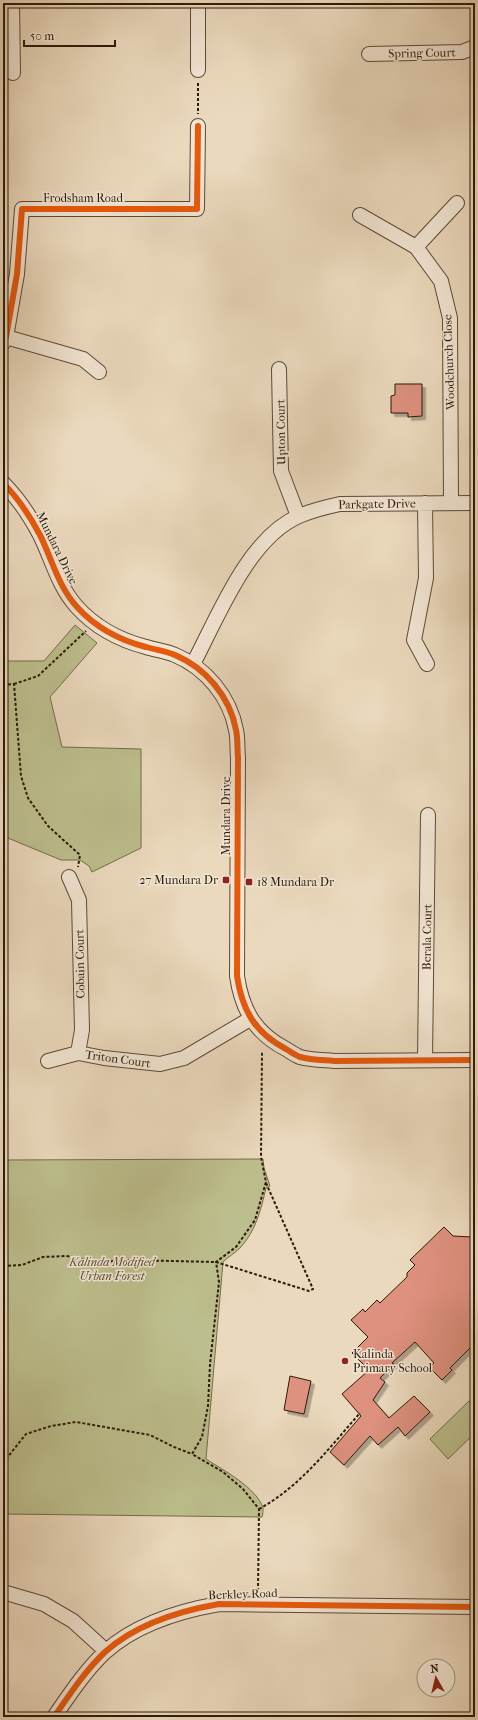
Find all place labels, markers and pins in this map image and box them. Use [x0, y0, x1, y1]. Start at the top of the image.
place label: 27 Mundara Dr [139, 873, 219, 887]
marker: 27 Mundara Dr [221, 875, 231, 885]
place label: 18 Mundara Dr [257, 875, 335, 889]
marker: 18 Mundara Dr [244, 877, 254, 887]
place label: Kalinda Primary School [353, 1347, 433, 1375]
marker: Kalinda Primary School [340, 1356, 350, 1366]

